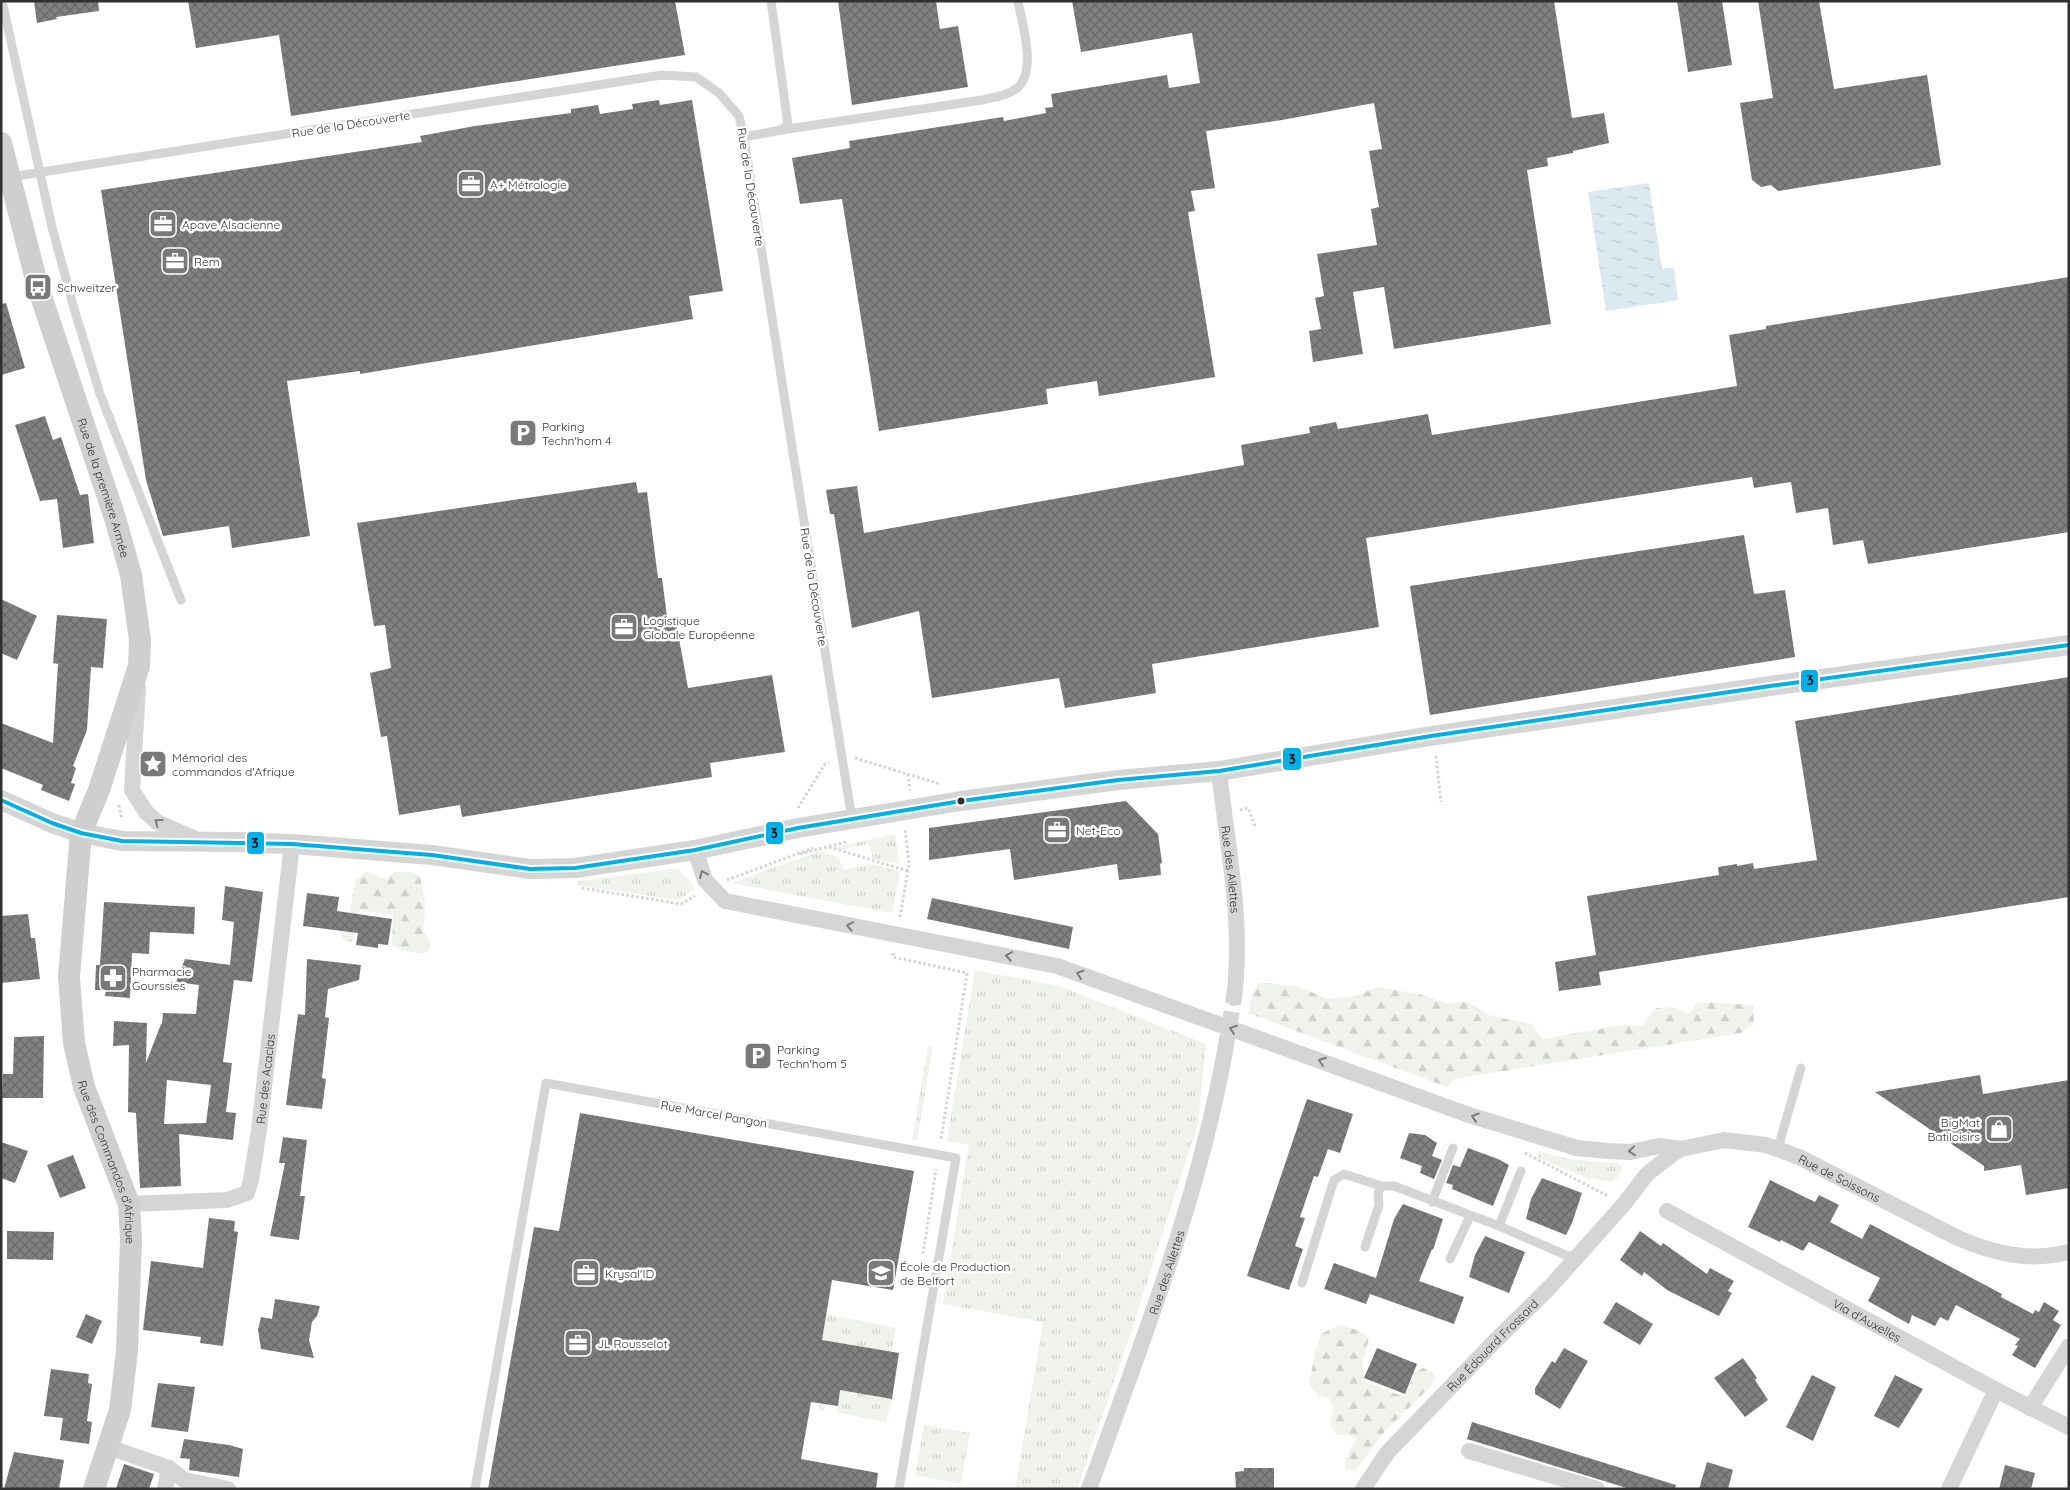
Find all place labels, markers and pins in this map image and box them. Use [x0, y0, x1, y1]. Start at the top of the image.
office icon: A+ Métrologie [456, 169, 486, 199]
place label: A+ Métrologie [490, 177, 567, 192]
office icon: Apave Alsacienne [148, 209, 178, 239]
place label: Apave Alsacienne [182, 217, 280, 232]
office icon: Rem [160, 246, 190, 276]
place label: Rem [194, 254, 220, 269]
bus stop icon: Schweitzer [23, 272, 53, 302]
place label: Schweitzer [57, 280, 117, 295]
parking icon: Parking Techn'hom 4 [508, 418, 538, 448]
place label: Parking Techn'hom 4 [542, 419, 611, 448]
office icon: Logistique Globale Européenne [609, 612, 639, 642]
place label: Logistique Globale Européenne [643, 613, 755, 642]
place icon: Mémorial des commandos d'Afrique [138, 749, 168, 779]
place label: Mémorial des commandos d'Afrique [172, 750, 295, 779]
unlabelled marker [956, 796, 966, 806]
office icon: Net-Eco [1042, 815, 1072, 845]
place label: Net-Eco [1076, 823, 1120, 838]
pharmacy icon: Pharmacie Gourssies [98, 963, 128, 993]
place label: Pharmacie Gourssies [132, 964, 192, 993]
parking icon: Parking Techn'hom 5 [743, 1041, 773, 1071]
place label: Parking Techn'hom 5 [777, 1042, 847, 1071]
shop icon: BigMat Batiloisirs [1984, 1114, 2014, 1144]
place label: BigMat Batiloisirs [1927, 1115, 1980, 1144]
office icon: Krysal'ID [571, 1258, 601, 1288]
school or university icon: École de Production de Belfort [866, 1258, 896, 1288]
place label: École de Production de Belfort [900, 1259, 1010, 1288]
place label: Krysal'ID [605, 1266, 654, 1281]
office icon: JL Rousselot [563, 1328, 593, 1358]
place label: JL Rousselot [597, 1336, 668, 1351]

